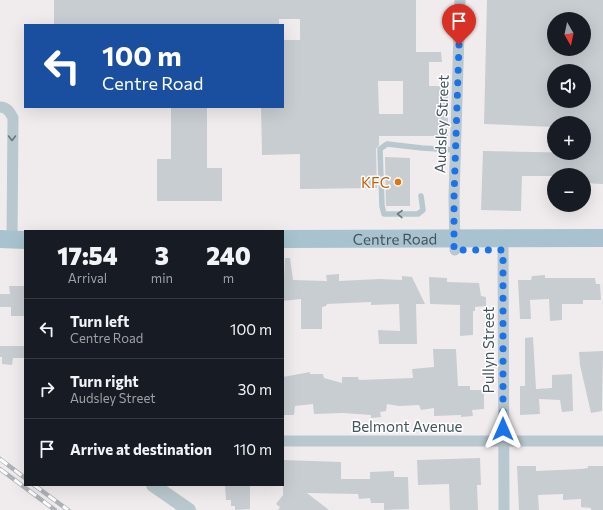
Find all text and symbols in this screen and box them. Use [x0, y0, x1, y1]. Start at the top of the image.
pin [442, 4, 476, 45]
icon: arrive [448, 10, 470, 32]
north arrow [547, 12, 591, 56]
map controls [547, 12, 591, 212]
text: 100 m [102, 38, 182, 72]
icon: left [36, 40, 88, 92]
button: sound [547, 64, 591, 108]
text: Centre Road [102, 72, 203, 94]
street label: Audsley Street [430, 74, 452, 174]
button: + [547, 116, 591, 160]
one-way arrow [8, 135, 17, 141]
button: − [547, 168, 591, 212]
place label: KFC [361, 173, 390, 191]
marker: KFC [393, 177, 403, 187]
one-way arrow [397, 210, 403, 218]
street label: Centre Road [353, 230, 437, 248]
text: 17:54 [57, 241, 118, 270]
text: 3 [155, 241, 169, 270]
text: 240 [206, 241, 251, 270]
text: Arrival [68, 270, 107, 286]
text: min [151, 270, 173, 286]
text: m [223, 270, 234, 286]
street label: Pullyn Street [479, 306, 497, 394]
text: Turn left [70, 312, 129, 330]
icon: left [36, 318, 58, 340]
text: 100 m [230, 320, 272, 338]
text: Centre Road [70, 330, 143, 346]
text: Turn right [70, 372, 139, 390]
icon: right [36, 378, 58, 400]
text: 30 m [238, 380, 272, 398]
text: Audsley Street [70, 390, 155, 406]
position arrow [482, 408, 524, 450]
street label: Belmont Avenue [351, 417, 463, 435]
icon: arrive [36, 438, 58, 460]
text: Arrive at destination [70, 440, 212, 458]
text: 110 m [233, 440, 272, 458]

